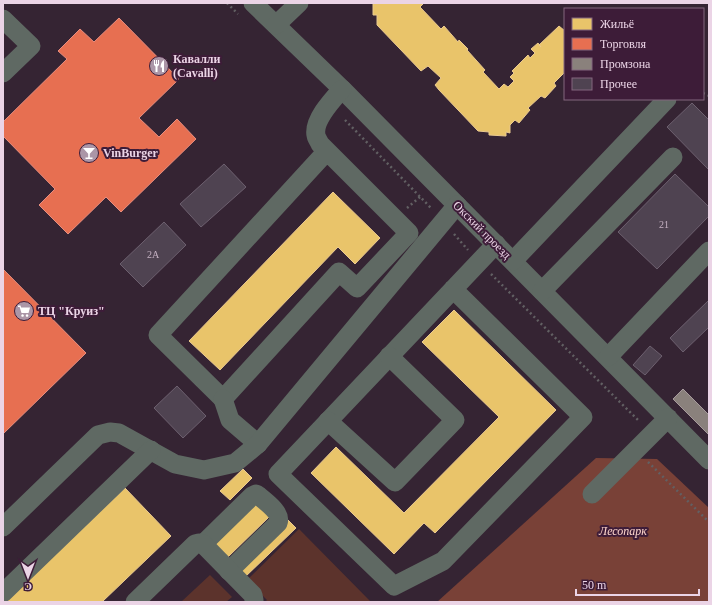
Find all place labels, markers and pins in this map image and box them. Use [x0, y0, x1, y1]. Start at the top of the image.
place label: Кавалли (Cavalli) [173, 52, 221, 80]
restaurant icon: Кавалли (Cavalli) [148, 55, 170, 77]
bar icon: VinBurger [78, 142, 100, 164]
place label: VinBurger [103, 146, 159, 160]
supermarket icon: ТЦ "Круиз" [13, 300, 35, 322]
place label: ТЦ "Круиз" [38, 304, 105, 318]

